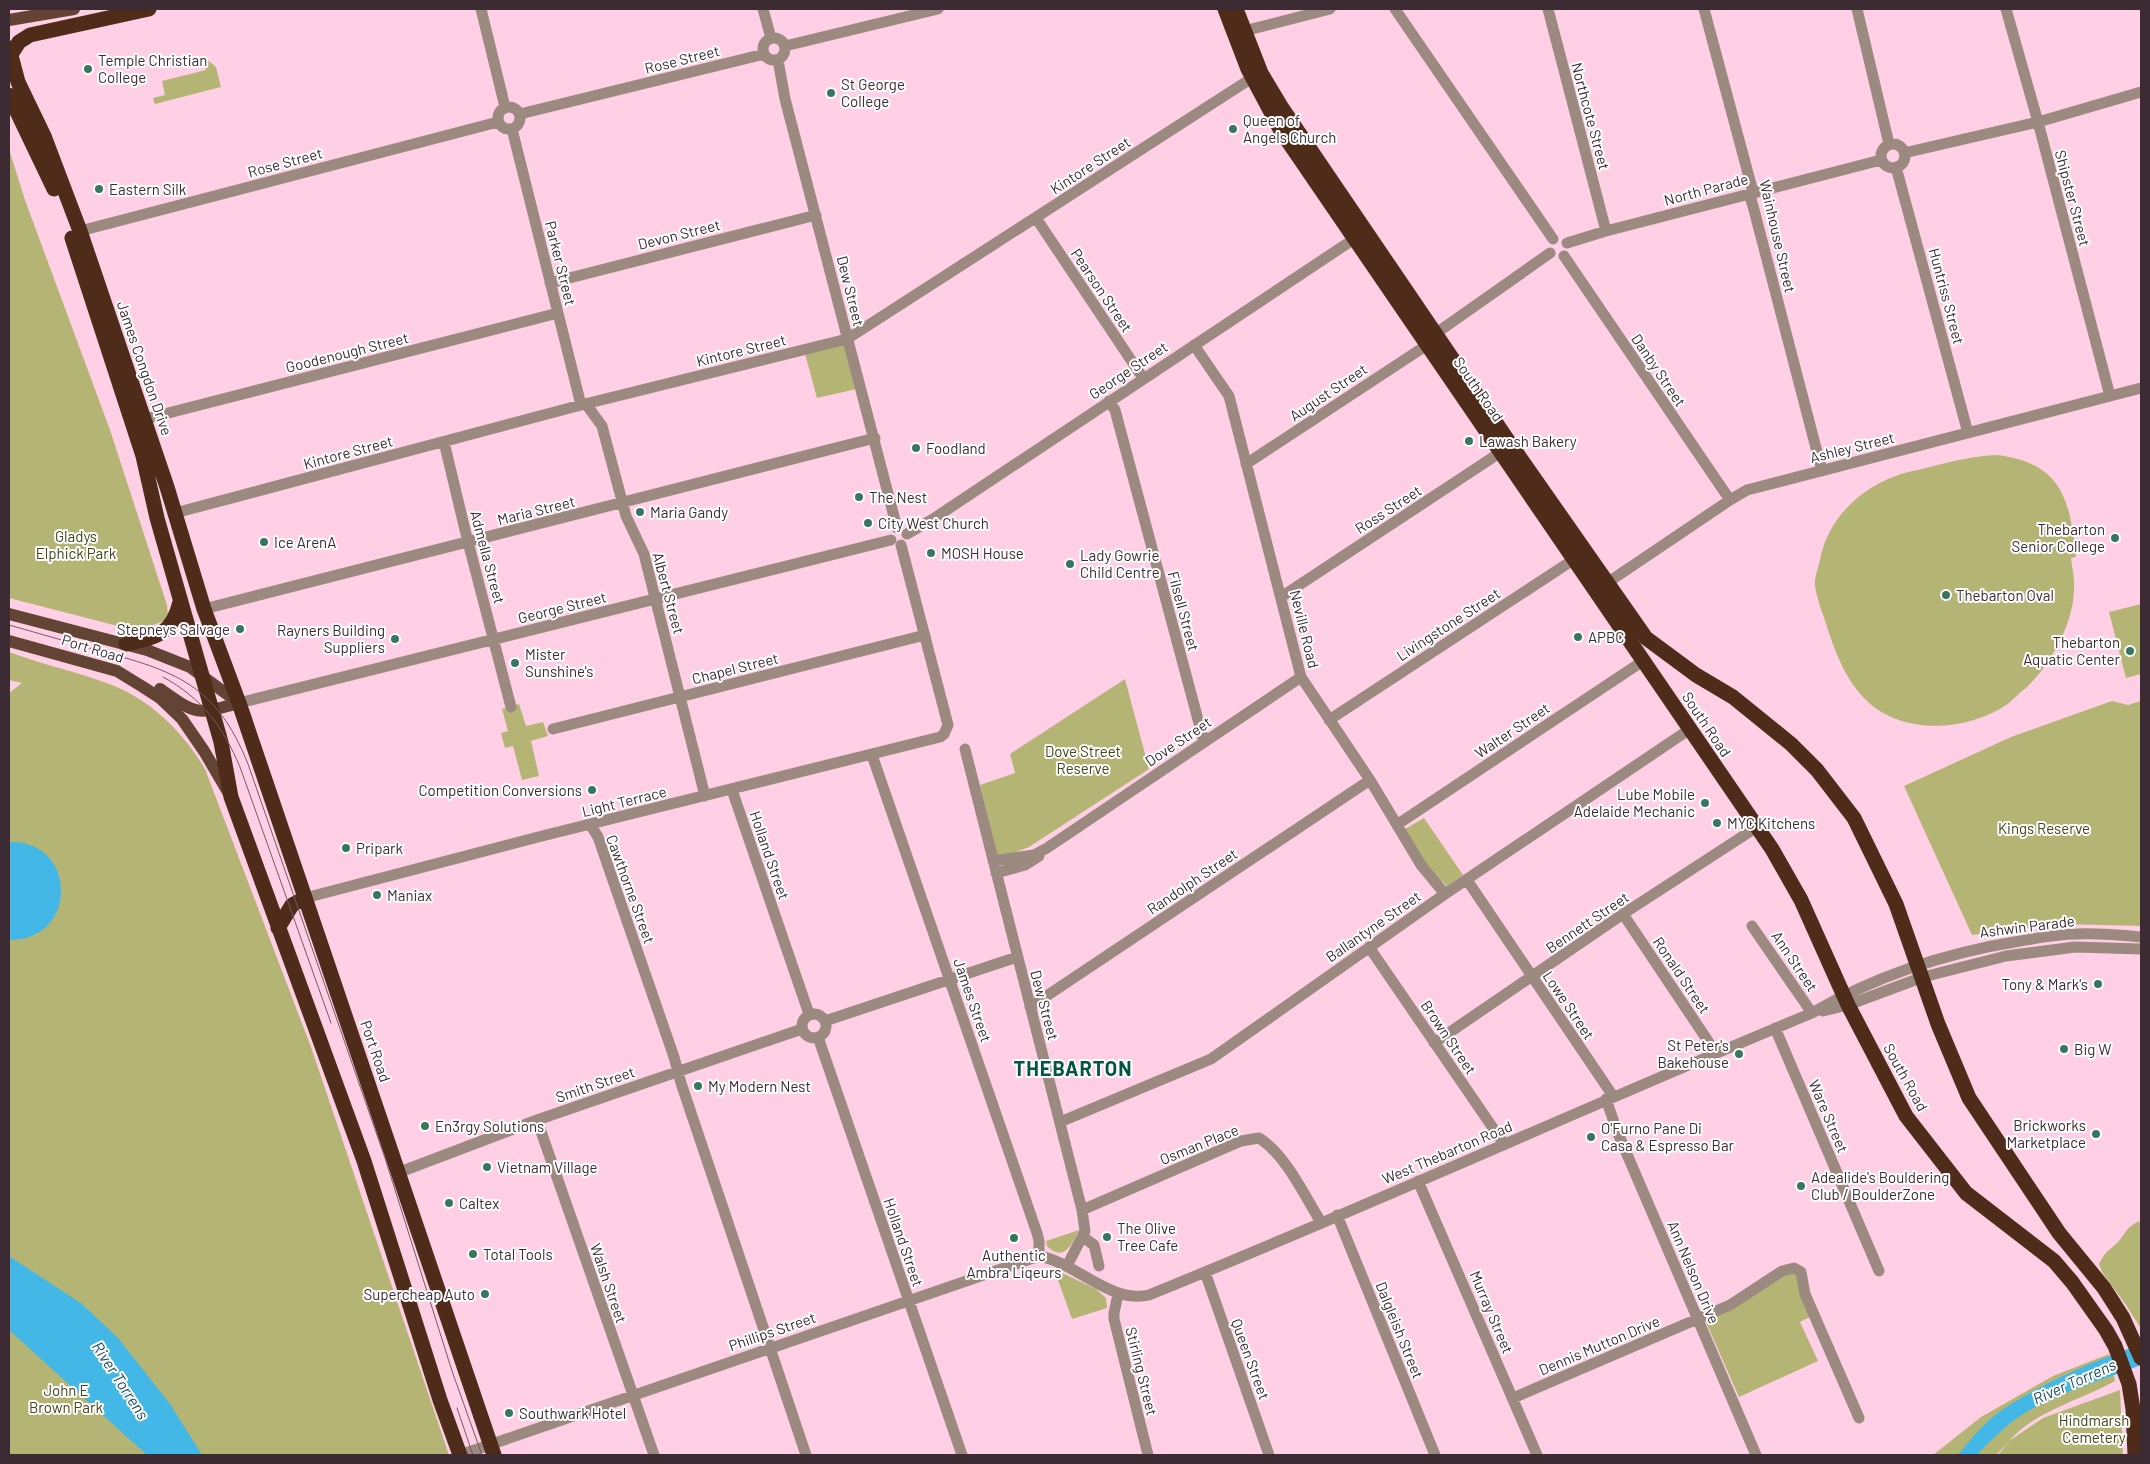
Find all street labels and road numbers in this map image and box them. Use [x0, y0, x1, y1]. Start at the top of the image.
street label: Rose Street [643, 41, 721, 77]
street label: Northcote Street [1568, 60, 1614, 172]
street label: Kintore Street [1047, 132, 1133, 198]
street label: Rose Street [246, 143, 324, 181]
street label: Shipster Street [2052, 148, 2094, 248]
street label: North Parade [1662, 169, 1750, 209]
street label: Wainhouse Street [1756, 178, 1800, 294]
street label: Devon Street [636, 215, 722, 253]
street label: Parker Street [542, 219, 580, 307]
street label: Pearson Street [1067, 245, 1137, 335]
street label: Huntriss Street [1926, 246, 1968, 346]
street label: Dew Street [834, 254, 868, 328]
street label: James Congdon Drive [114, 298, 176, 438]
street label: Goodenough Street [284, 328, 410, 376]
street label: Kintore Street [694, 330, 788, 370]
street label: Danby Street [1628, 330, 1690, 410]
street label: George Street [1085, 337, 1171, 403]
street label: South Road [1450, 353, 1508, 425]
street label: August Street [1286, 359, 1370, 425]
street label: Ashley Street [1808, 428, 1896, 466]
street label: Kintore Street [301, 431, 395, 473]
street label: Ross Street [1351, 481, 1425, 537]
street label: Maria Street [495, 492, 577, 528]
street label: Admella Street [467, 508, 509, 606]
street label: Albert Street [649, 550, 689, 636]
street label: Filsell Street [1165, 569, 1203, 653]
street label: Livingstone Street [1393, 584, 1503, 664]
street label: George Street [516, 587, 608, 627]
street label: Neville Road [1287, 588, 1323, 670]
street label: Port Road [60, 630, 126, 666]
street label: Chapel Street [690, 649, 780, 687]
street label: South Road [1679, 688, 1735, 760]
street label: Walter Street [1471, 698, 1553, 762]
street label: Dove Street [1141, 712, 1215, 770]
street label: Light Terrace [580, 782, 668, 820]
street label: Holland Street [746, 808, 794, 902]
street label: Cawthorne Street [603, 832, 659, 946]
street label: Randolph Street [1143, 844, 1241, 918]
street label: Ballantyne Street [1322, 887, 1424, 965]
street label: Bennett Street [1542, 888, 1632, 956]
street label: Ashwin Parade [1978, 911, 2076, 941]
street label: Ann Street [1768, 927, 1822, 995]
street label: Ronald Street [1650, 933, 1714, 1017]
street label: James Street [950, 956, 996, 1044]
street label: Lowe Street [1539, 967, 1599, 1043]
street label: Dew Street [1027, 968, 1063, 1042]
street label: Brown Street [1418, 997, 1480, 1077]
street label: Port Road [357, 1018, 395, 1084]
street label: South Road [1880, 1040, 1932, 1114]
street label: Smith Street [553, 1062, 637, 1106]
street label: Ware Street [1806, 1077, 1852, 1155]
street label: West Thebarton Road [1379, 1116, 1515, 1188]
street label: Osman Place [1157, 1120, 1241, 1168]
street label: Holland Street [880, 1195, 928, 1289]
street label: Ann Nelson Drive [1664, 1218, 1724, 1326]
street label: Walsh Street [587, 1241, 631, 1325]
street label: Murray Street [1467, 1268, 1517, 1356]
street label: Dalgleish Street [1372, 1279, 1428, 1381]
street label: Phillips Street [726, 1308, 818, 1354]
street label: Dennis Mutton Drive [1536, 1311, 1662, 1379]
street label: Queen Street [1228, 1316, 1274, 1402]
street label: Stirling Street [1122, 1325, 1162, 1417]

